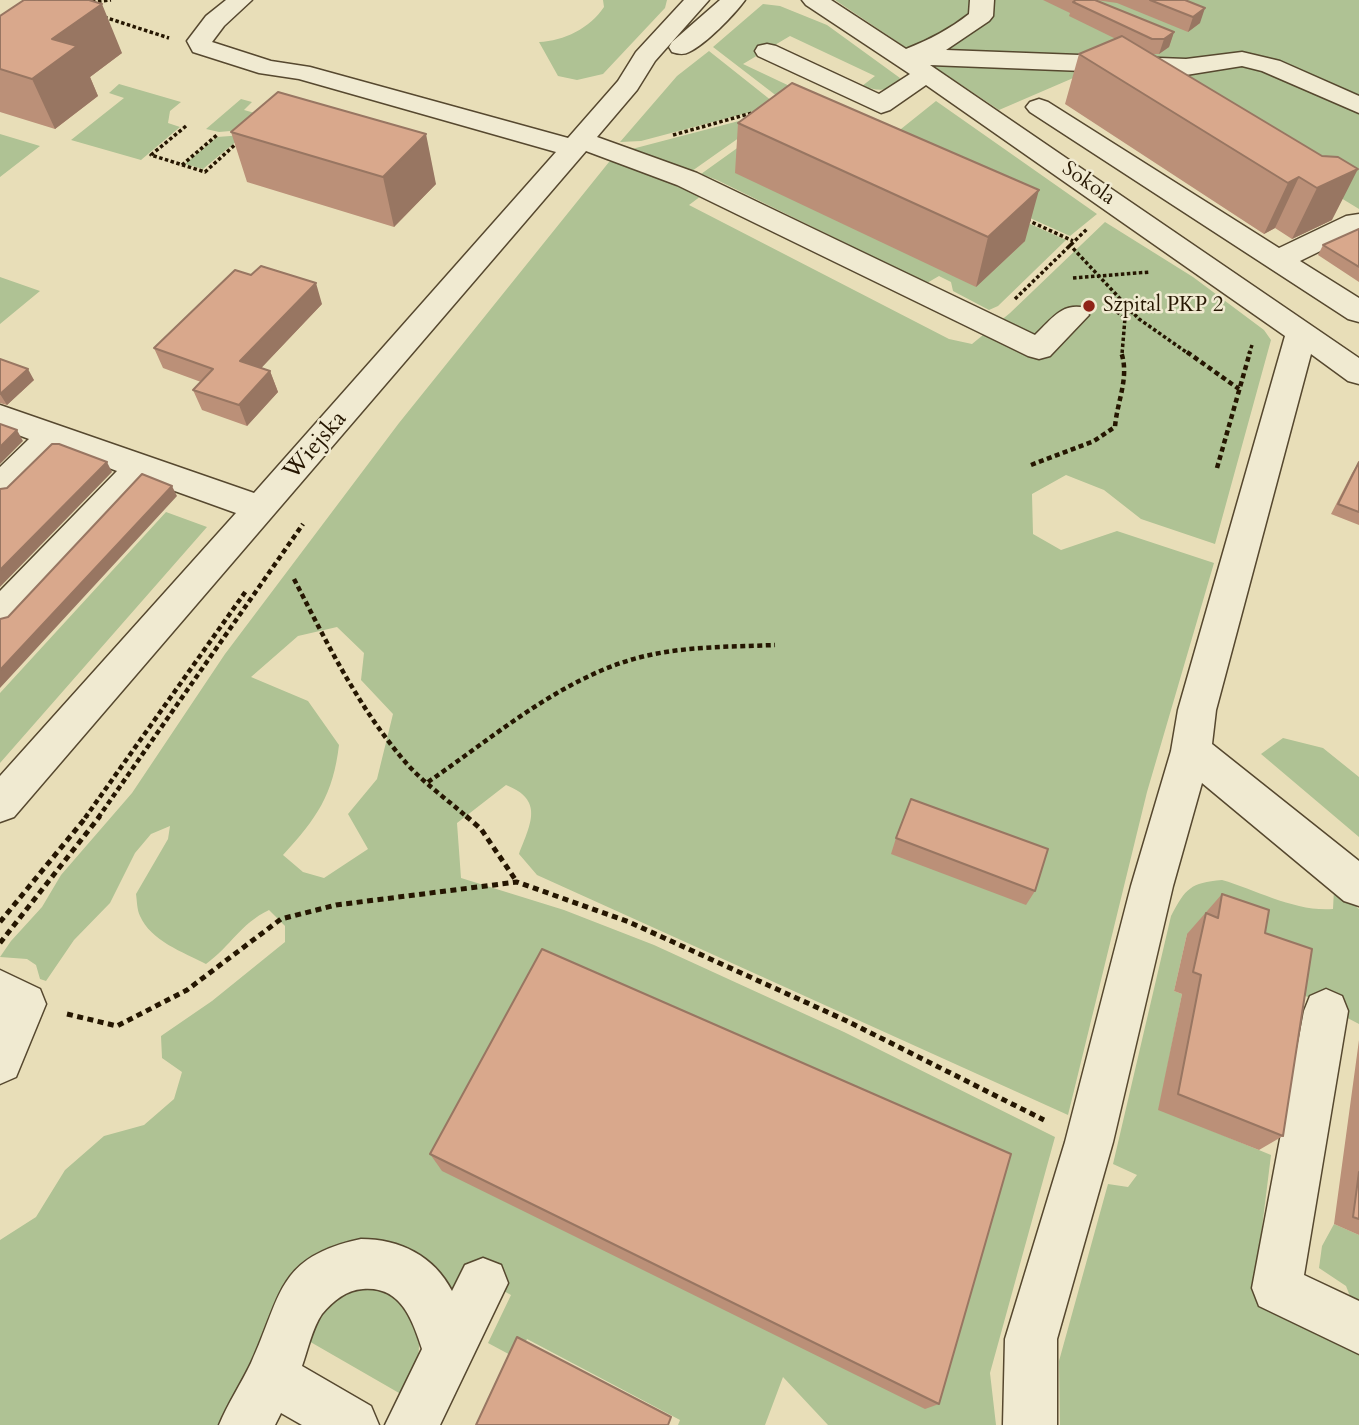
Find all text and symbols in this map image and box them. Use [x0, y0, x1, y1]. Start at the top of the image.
street label: Sokola [1057, 157, 1119, 211]
place label: Szpital PKP 2 [1103, 293, 1224, 319]
marker: Szpital PKP 2 [1081, 298, 1097, 314]
street label: Wiejska [278, 406, 354, 486]

